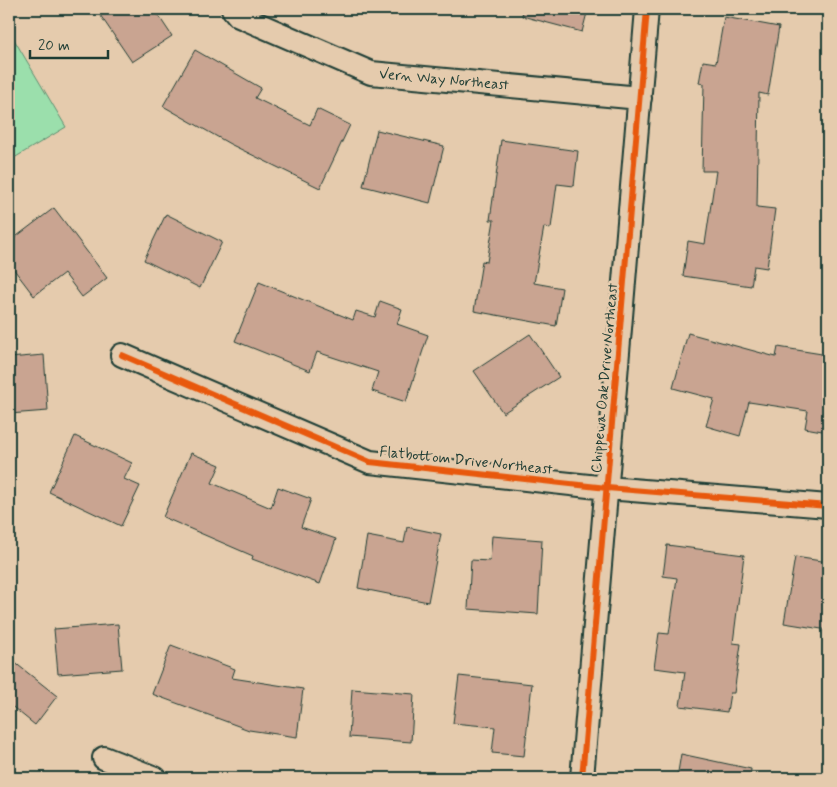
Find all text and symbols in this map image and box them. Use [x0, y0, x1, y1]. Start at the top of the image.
scale bar [30, 28, 108, 60]
text: 20 m [38, 36, 70, 56]
street label: Vern Way Northeast [378, 64, 510, 96]
street label: Chippewa Oak Drive Northeast [587, 282, 623, 474]
street label: Flatbottom Drive Northeast [378, 442, 554, 480]

